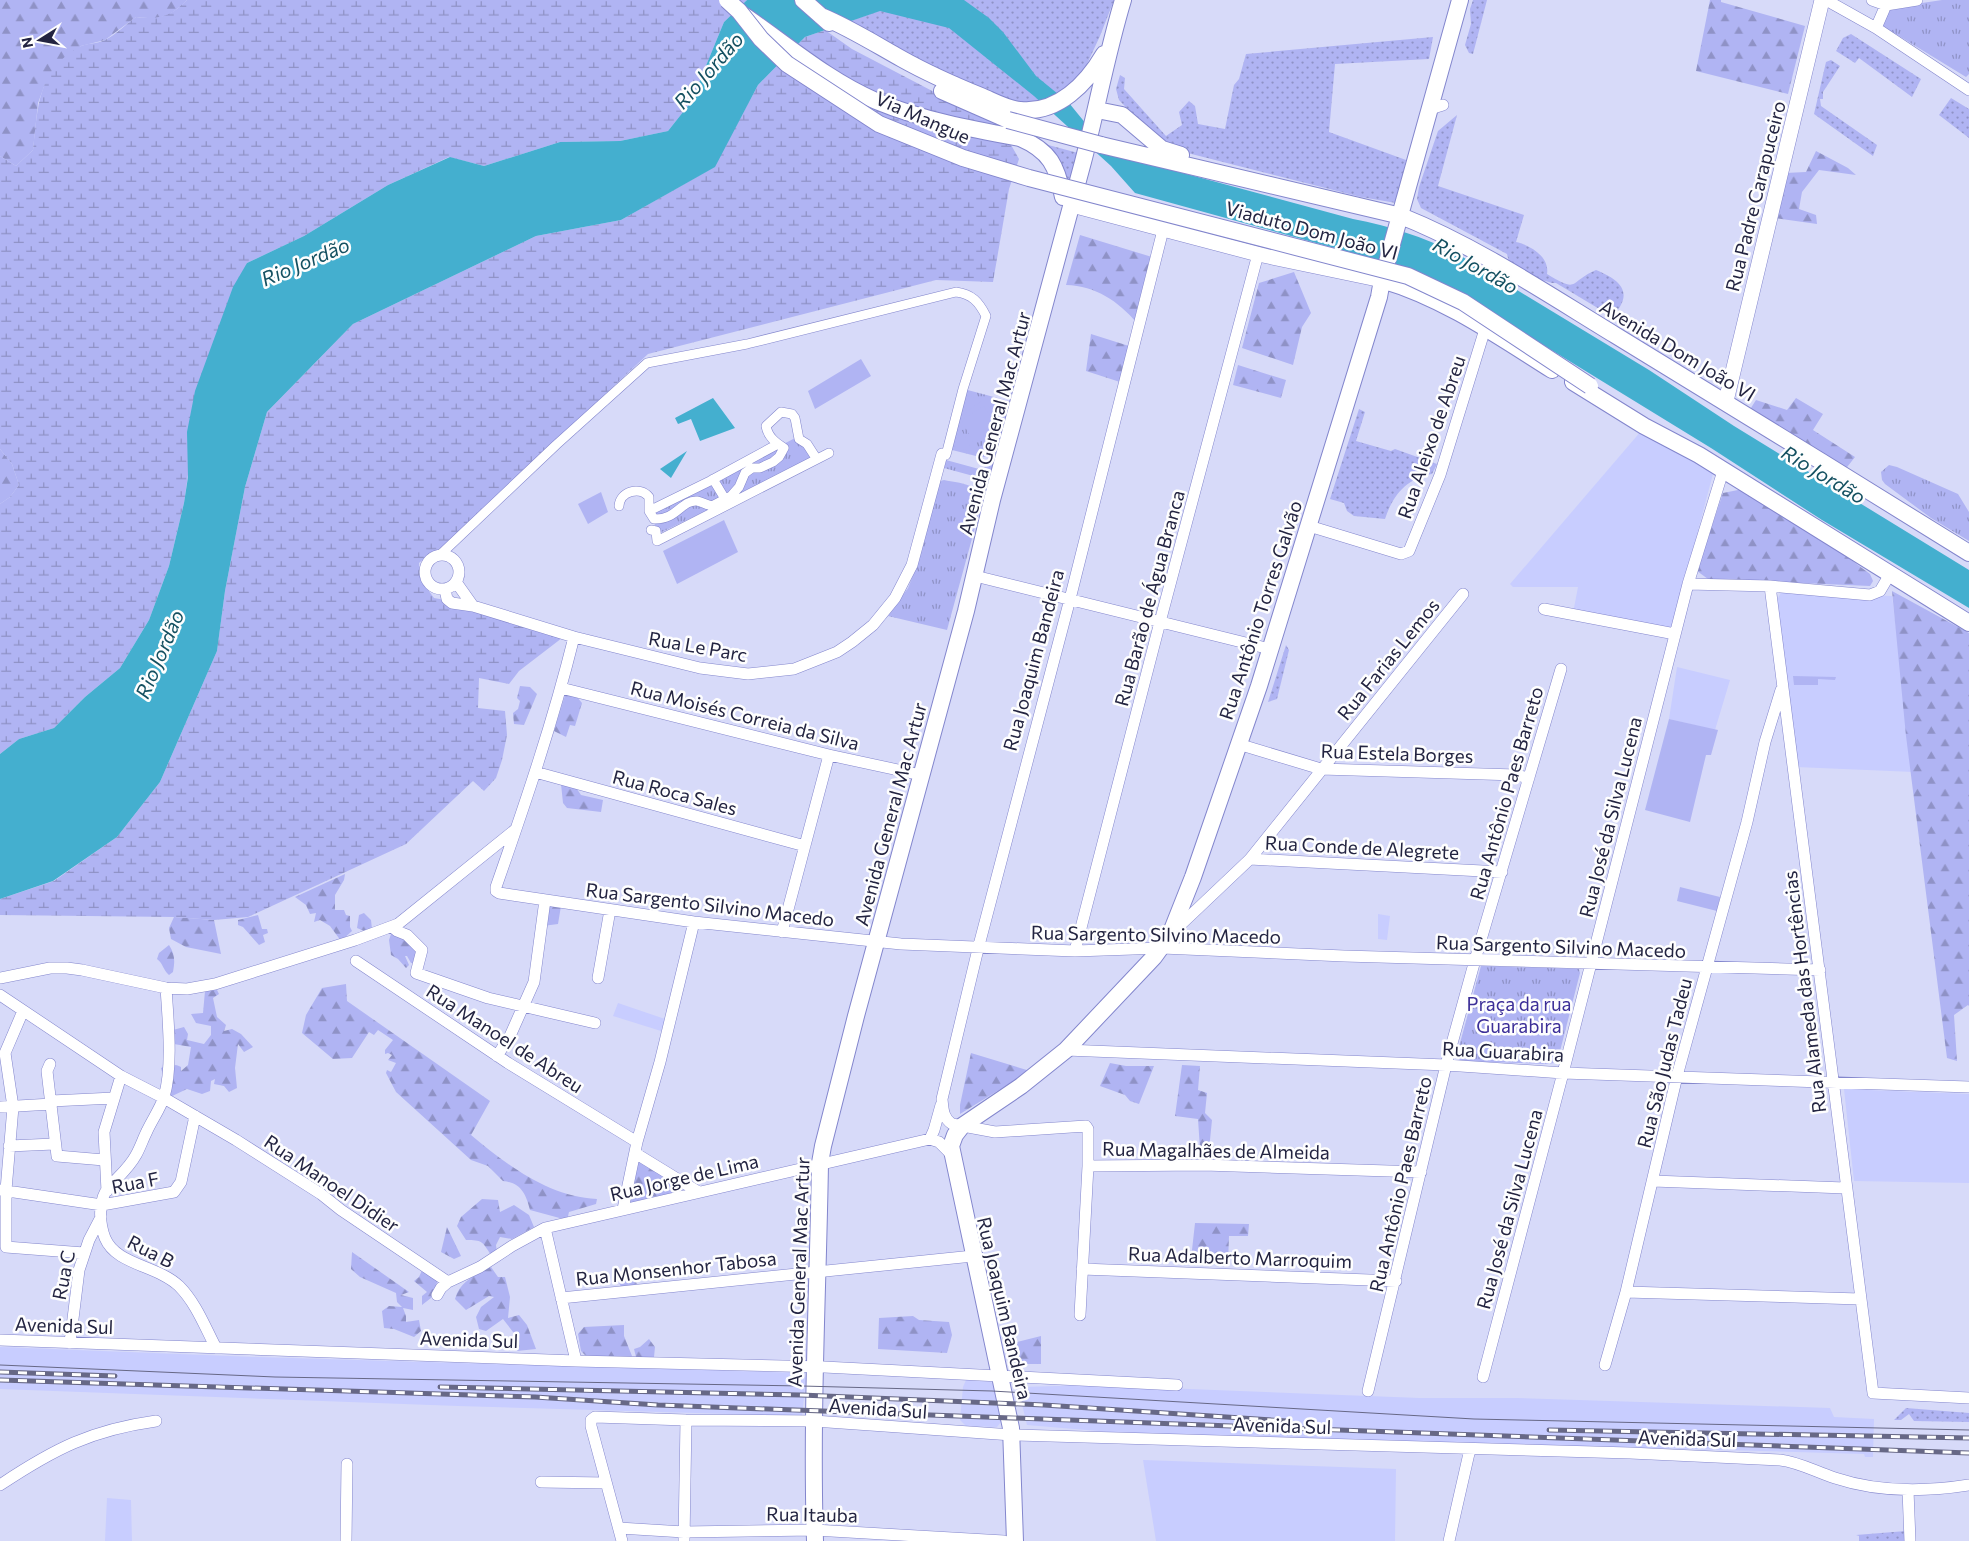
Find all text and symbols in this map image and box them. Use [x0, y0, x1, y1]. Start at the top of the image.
north arrow [15, 15, 65, 65]
water label: Rio Jordão [668, 27, 748, 113]
text: N [17, 36, 36, 49]
street label: Via Mangue [872, 86, 974, 148]
street label: Rua Padre Carapuceiro [1720, 98, 1790, 294]
street label: Viaduto Dom João VI [1223, 196, 1401, 264]
water label: Rio Jordão [257, 232, 353, 290]
water label: Rio Jordão [1429, 232, 1523, 298]
street label: Avenida Dom João VI [1596, 294, 1760, 406]
street label: Avenida General Mac Artur [953, 308, 1035, 537]
street label: Rua Aleixo de Abreu [1392, 352, 1470, 522]
water label: Rio Jordão [1778, 440, 1870, 508]
street label: Rua Barão de Água Branca [1109, 487, 1189, 709]
street label: Rua Antônio Torres Galvão [1214, 497, 1306, 723]
street label: Rua Joaquim Bandeira [998, 567, 1068, 753]
street label: Rua Farias Lemos [1332, 594, 1444, 724]
water label: Rio Jordão [130, 606, 188, 702]
street label: Rua Le Parc [647, 626, 749, 666]
street label: Rua Moisés Correia da Silva [628, 675, 862, 755]
street label: Rua Antônio Paes Barreto [1465, 684, 1547, 902]
street label: Avenida General Mac Artur [849, 699, 931, 928]
street label: Rua José da Silva Lucena [1574, 714, 1646, 920]
street label: Rua Estela Borges [1320, 739, 1474, 767]
street label: Rua Roca Sales [610, 764, 740, 820]
street label: Rua Conde de Alegrete [1264, 830, 1460, 864]
street label: Rua Alameda das Hortências [1778, 870, 1830, 1114]
street label: Rua Sargento Silvino Macedo [584, 877, 836, 931]
street label: Rua Sargento Silvino Macedo [1031, 920, 1281, 948]
street label: Rua Sargento Silvino Macedo [1436, 930, 1686, 962]
street label: Rua São Judas Tadeu [1632, 976, 1696, 1150]
street label: Rua Manoel de Abreu [422, 979, 588, 1097]
park label: Praça da rua Guarabira [1467, 992, 1571, 1037]
street label: Rua Guarabira [1441, 1036, 1565, 1066]
street label: Rua Antônio Paes Barreto [1364, 1074, 1436, 1294]
street label: Rua José da Silva Lucena [1471, 1106, 1547, 1312]
street label: Rua Manoel Didier [260, 1129, 404, 1237]
street label: Rua Magalhães de Almeida [1102, 1137, 1330, 1163]
street label: Rua Jorge de Lima [607, 1149, 761, 1205]
street label: Avenida General Mac Artur [782, 1156, 814, 1388]
street label: Rua F [109, 1166, 161, 1198]
street label: Rua Joaquim Bandeira [973, 1214, 1037, 1402]
street label: Rua B [124, 1230, 178, 1272]
street label: Rua Adalberto Marroquim [1128, 1242, 1352, 1272]
street label: Rua Monsenhor Tabosa [575, 1246, 777, 1290]
street label: Rua C [47, 1248, 79, 1302]
street label: Avenida Sul [14, 1312, 114, 1338]
street label: Avenida Sul [419, 1326, 519, 1352]
street label: Avenida Sul [828, 1393, 928, 1423]
street label: Avenida Sul [1232, 1412, 1332, 1438]
street label: Avenida Sul [1637, 1425, 1737, 1451]
street label: Rua Itauba [766, 1502, 858, 1526]

